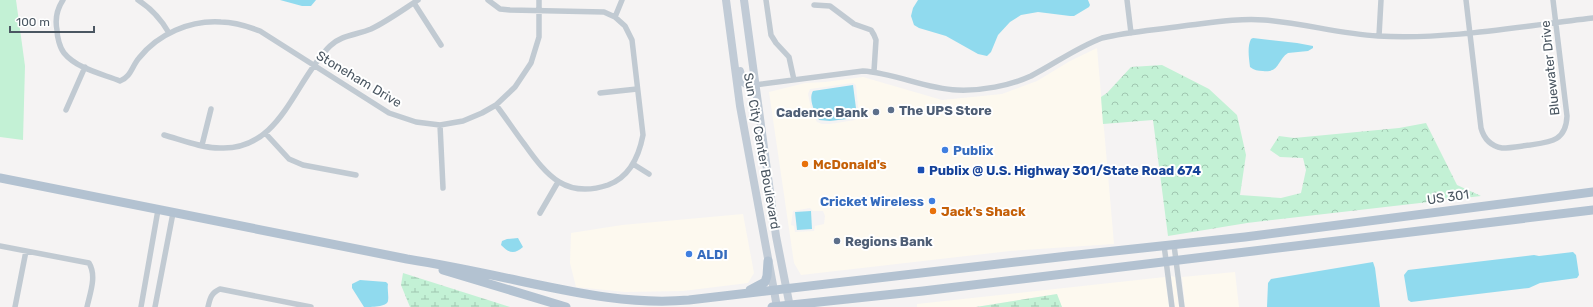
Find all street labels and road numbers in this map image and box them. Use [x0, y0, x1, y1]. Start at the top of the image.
street label: Bluewater Drive [1538, 20, 1562, 116]
street label: Stoneham Drive [314, 48, 404, 110]
street label: Sun City Center Boulevard [741, 72, 783, 230]
street label: US 301 [1426, 187, 1470, 207]

